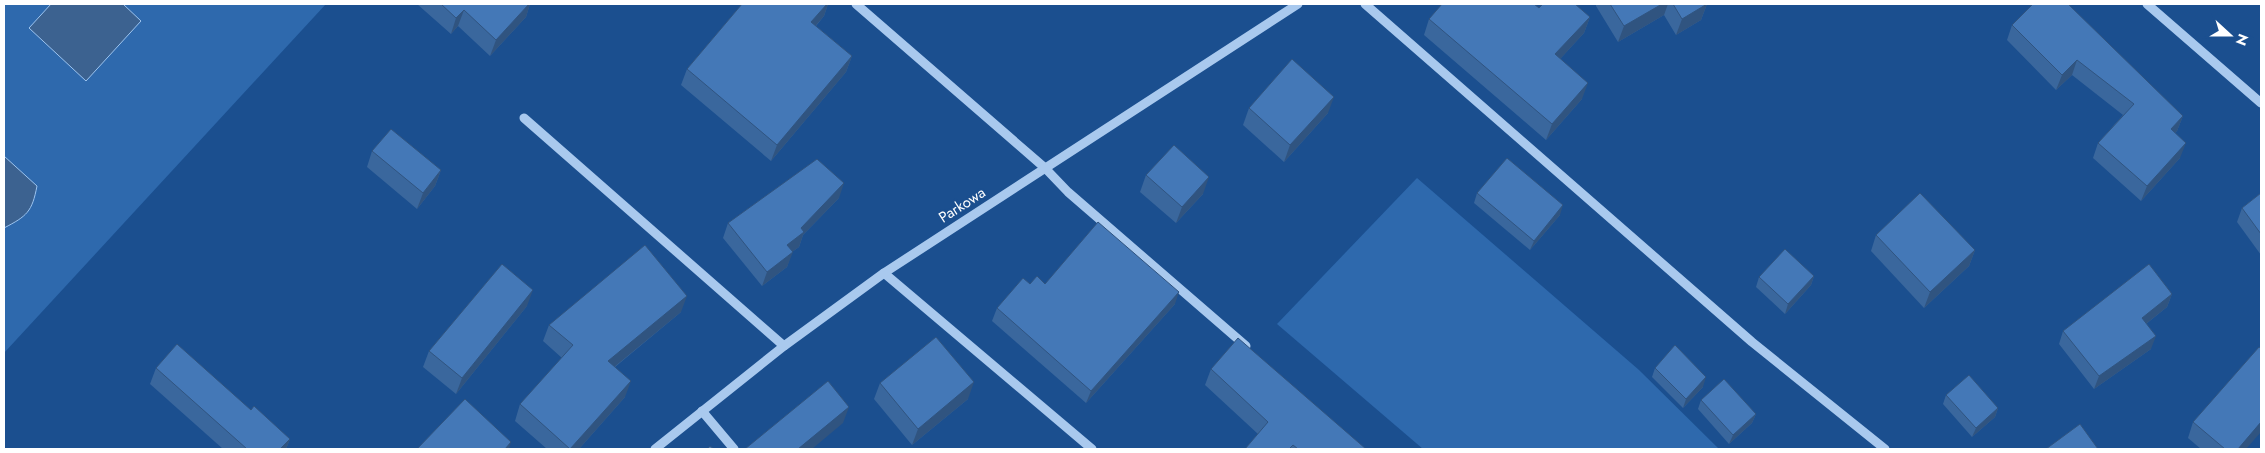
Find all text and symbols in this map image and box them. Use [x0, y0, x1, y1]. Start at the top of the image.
north arrow [2205, 10, 2255, 60]
text: N [2231, 31, 2253, 48]
street label: Parkowa [934, 182, 990, 228]

